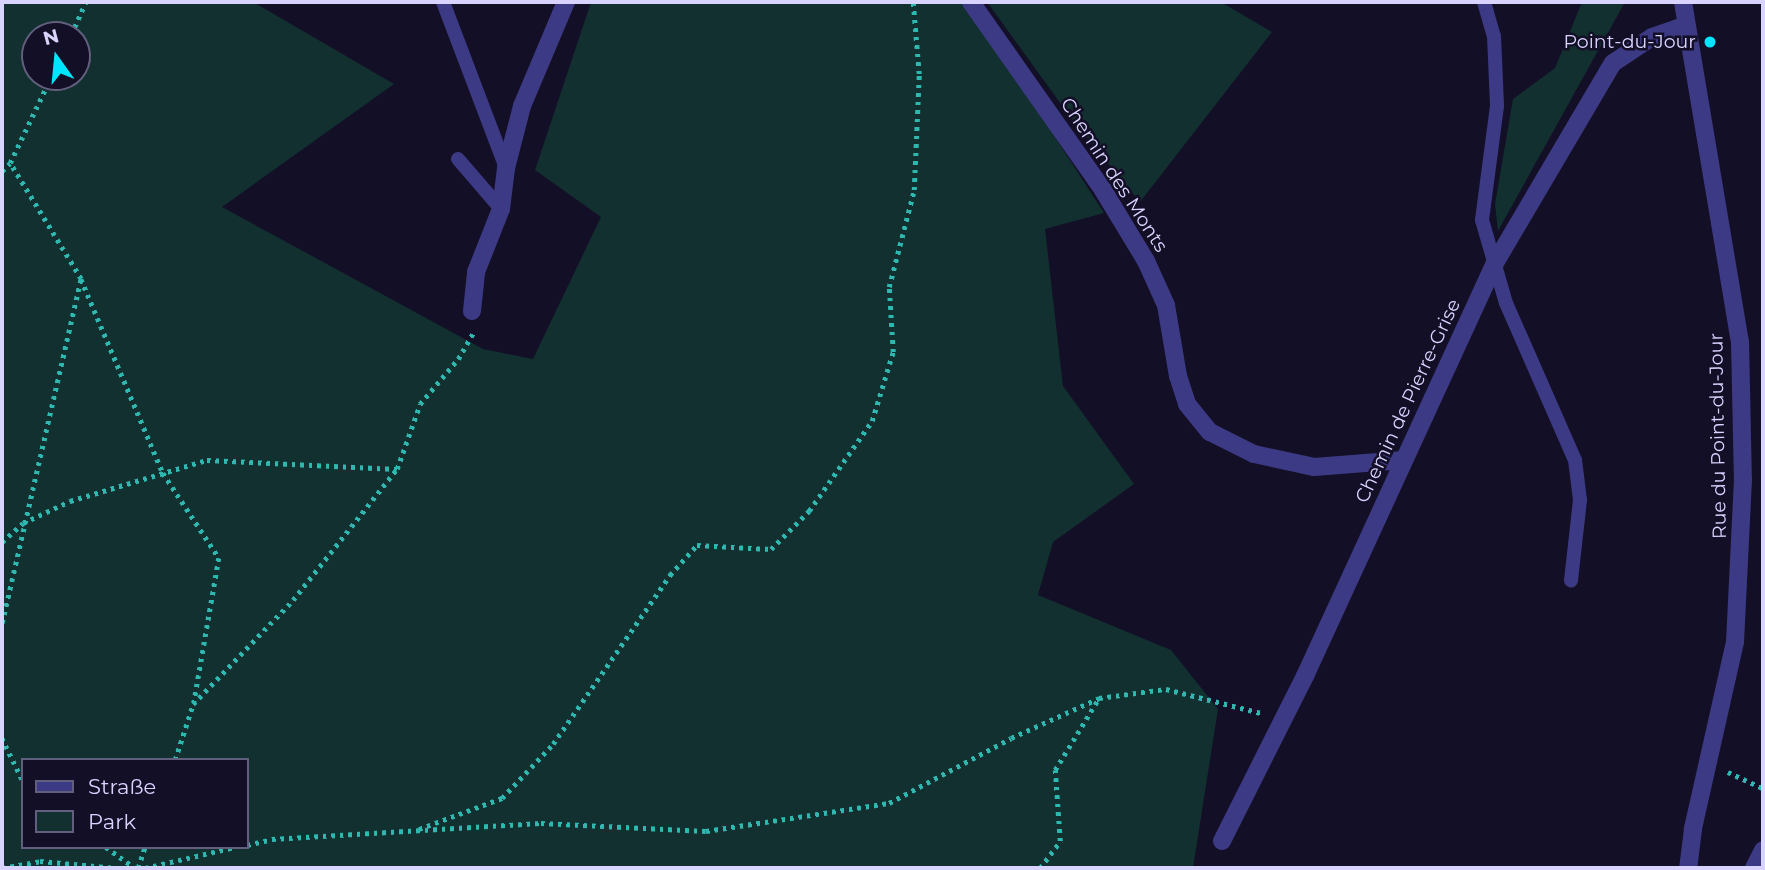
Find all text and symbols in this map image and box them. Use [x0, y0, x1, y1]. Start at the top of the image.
north arrow [21, 21, 91, 91]
text: N [41, 24, 61, 50]
place label: Point-du-Jour [1563, 31, 1696, 53]
marker: Point-du-Jour [1702, 34, 1718, 50]
street label: Chemin des Monts [1056, 94, 1172, 256]
street label: Chemin de Pierre-Grise [1351, 295, 1465, 507]
street label: Rue du Point-du-Jour [1705, 333, 1731, 539]
legend [21, 758, 248, 849]
text: Straße [88, 774, 156, 799]
text: Park [88, 809, 136, 834]

